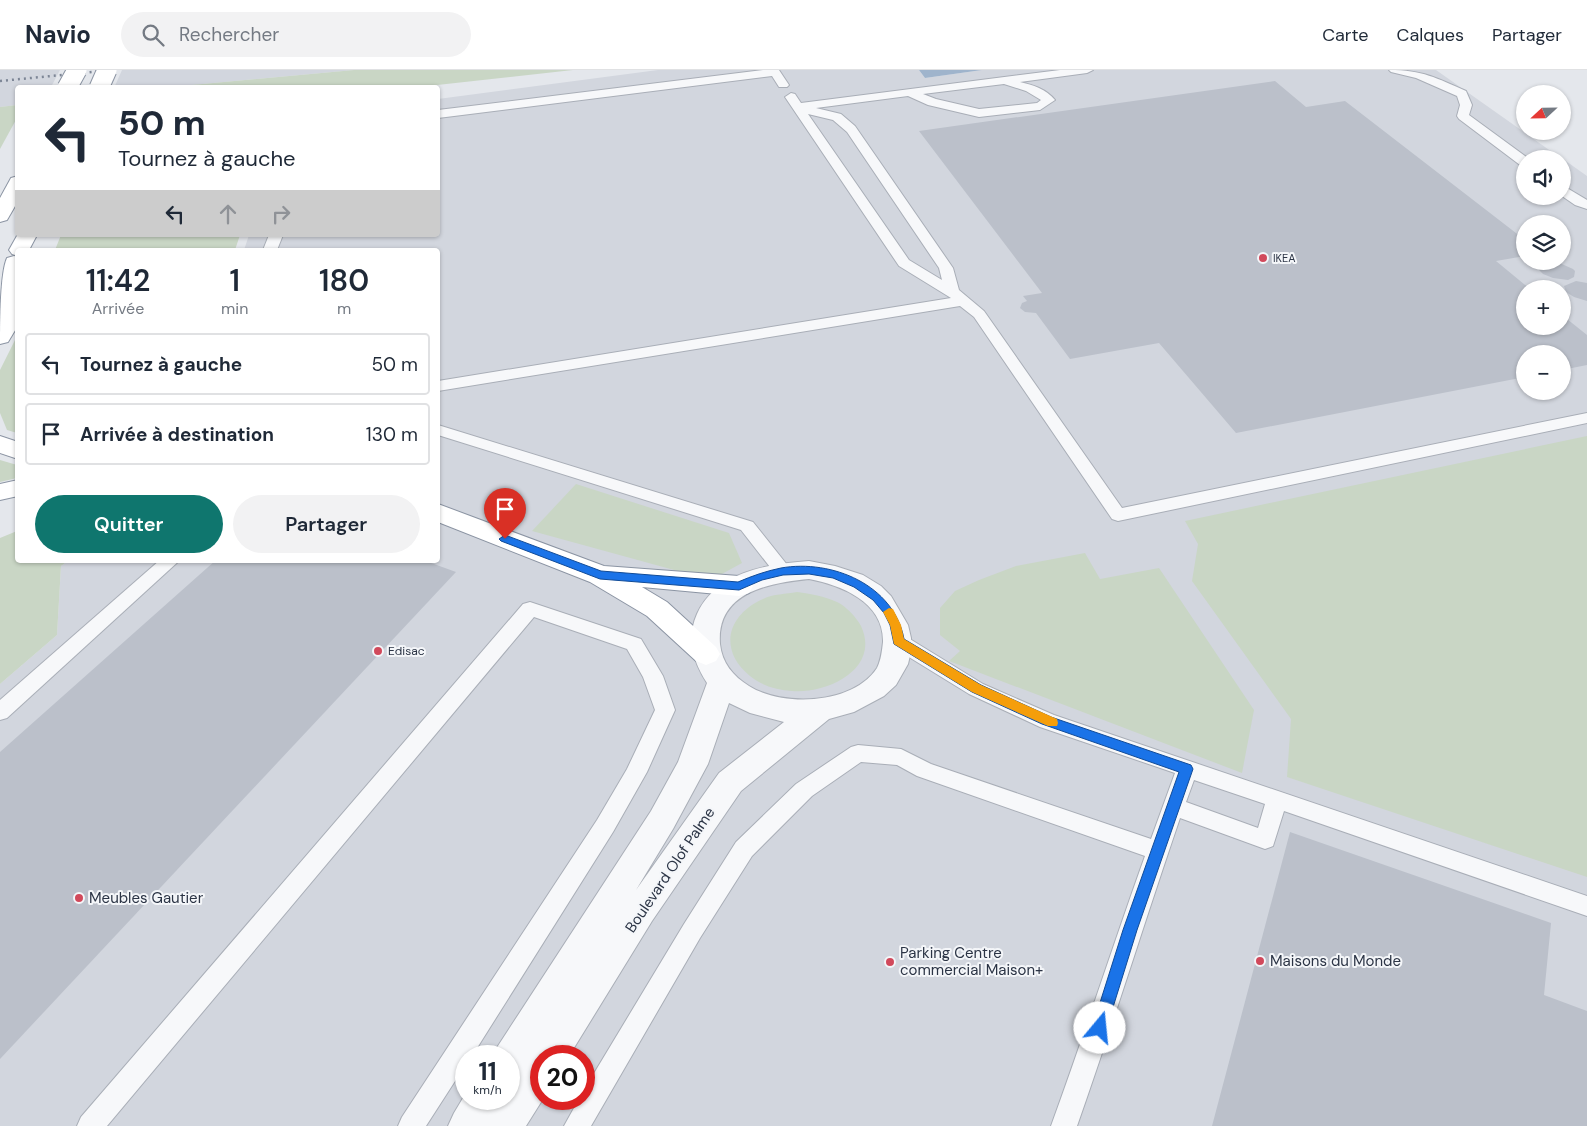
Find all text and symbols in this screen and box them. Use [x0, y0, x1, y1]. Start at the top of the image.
search box [121, 12, 471, 57]
text: Navio [25, 19, 91, 50]
icon: search [139, 21, 167, 49]
text: Rechercher [179, 22, 279, 47]
text: Carte [1322, 23, 1369, 47]
text: Calques [1397, 23, 1464, 47]
text: Partager [1492, 23, 1562, 47]
north arrow [1516, 85, 1571, 140]
map controls [1516, 85, 1571, 400]
text: 50 m [118, 100, 206, 146]
icon: left [35, 105, 100, 170]
text: Tournez à gauche [118, 144, 296, 173]
button: sound [1516, 150, 1571, 205]
icon: left [161, 200, 189, 228]
icon: ahead [214, 200, 242, 228]
icon: right [267, 200, 295, 228]
button: layers [1516, 215, 1571, 270]
place label: IKEA [1273, 251, 1296, 265]
marker: IKEA [1257, 252, 1269, 264]
text: 11:42 [86, 261, 150, 300]
text: 1 [229, 261, 240, 300]
text: 180 [319, 261, 369, 300]
button: + [1516, 280, 1571, 335]
text: Arrivée [92, 298, 144, 319]
text: min [221, 298, 248, 319]
text: m [337, 298, 351, 319]
button: − [1516, 345, 1571, 400]
icon: left [37, 350, 65, 378]
text: Tournez à gauche [80, 352, 242, 377]
text: 50 m [371, 352, 418, 377]
icon: arrive [37, 420, 65, 448]
text: Arrivée à destination [80, 422, 274, 447]
text: 130 m [366, 422, 418, 447]
pin [484, 488, 526, 539]
button: Quitter [35, 495, 223, 553]
button: Partager [233, 495, 420, 553]
icon: arrive [491, 495, 519, 523]
place label: Edisac [388, 643, 425, 659]
marker: Edisac [372, 645, 384, 657]
street label: Boulevard Olof Palme [621, 803, 719, 937]
place label: Meubles Gautier [89, 888, 204, 908]
marker: Meubles Gautier [73, 892, 85, 904]
place label: Parking Centre commercial Maison+ [900, 943, 1043, 980]
place label: Maisons du Monde [1270, 951, 1401, 971]
marker: Maisons du Monde [1254, 955, 1266, 967]
marker: Parking Centre commercial Maison+ [884, 956, 896, 968]
position arrow [1073, 1001, 1125, 1053]
speed limit sign: 20 [530, 1045, 595, 1110]
text: 11 [478, 1055, 497, 1088]
text: km/h [473, 1082, 502, 1098]

